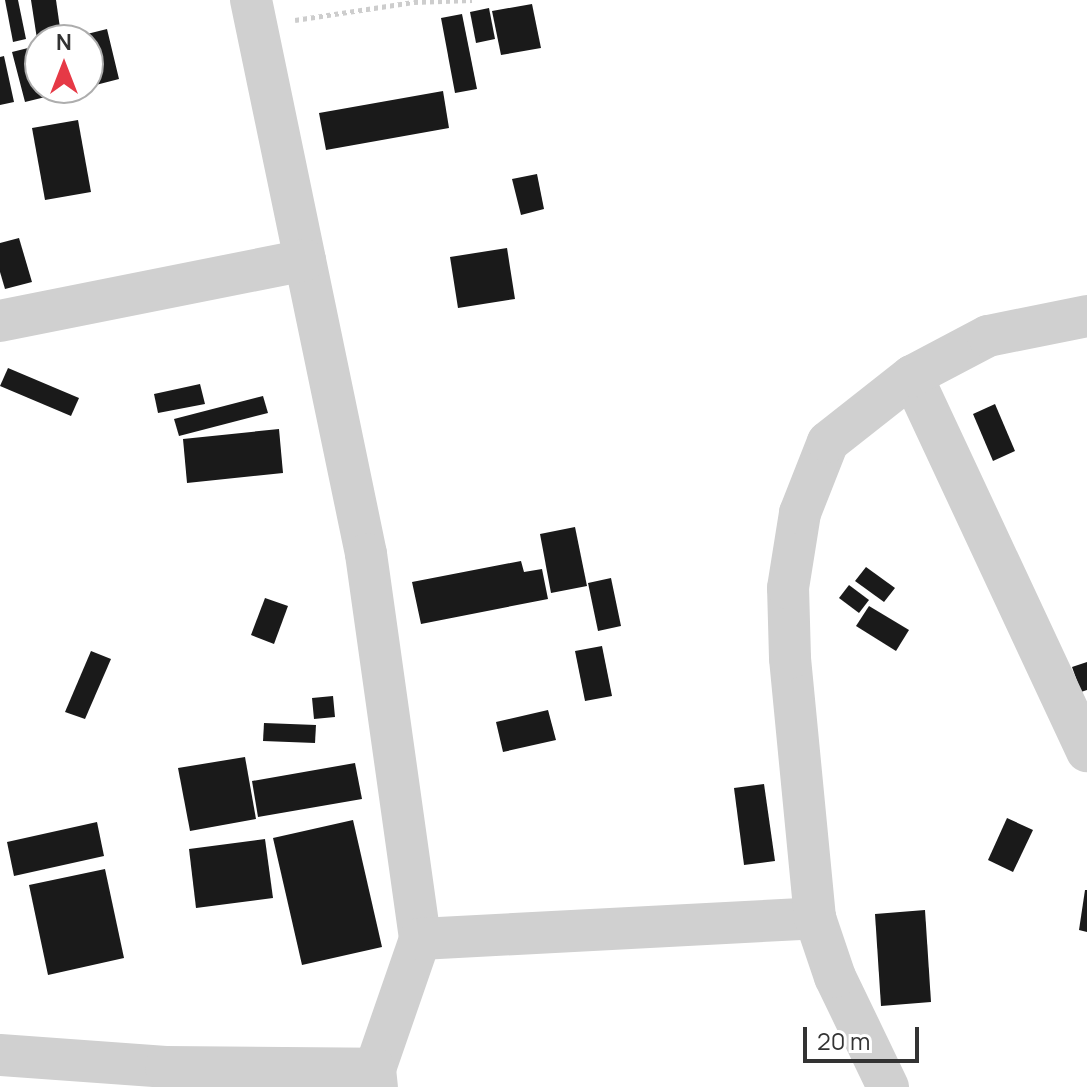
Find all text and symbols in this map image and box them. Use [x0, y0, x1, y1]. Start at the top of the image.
north arrow [24, 24, 104, 104]
text: N [56, 27, 72, 57]
scale bar [807, 1011, 923, 1061]
text: 20 m [817, 1024, 870, 1057]

